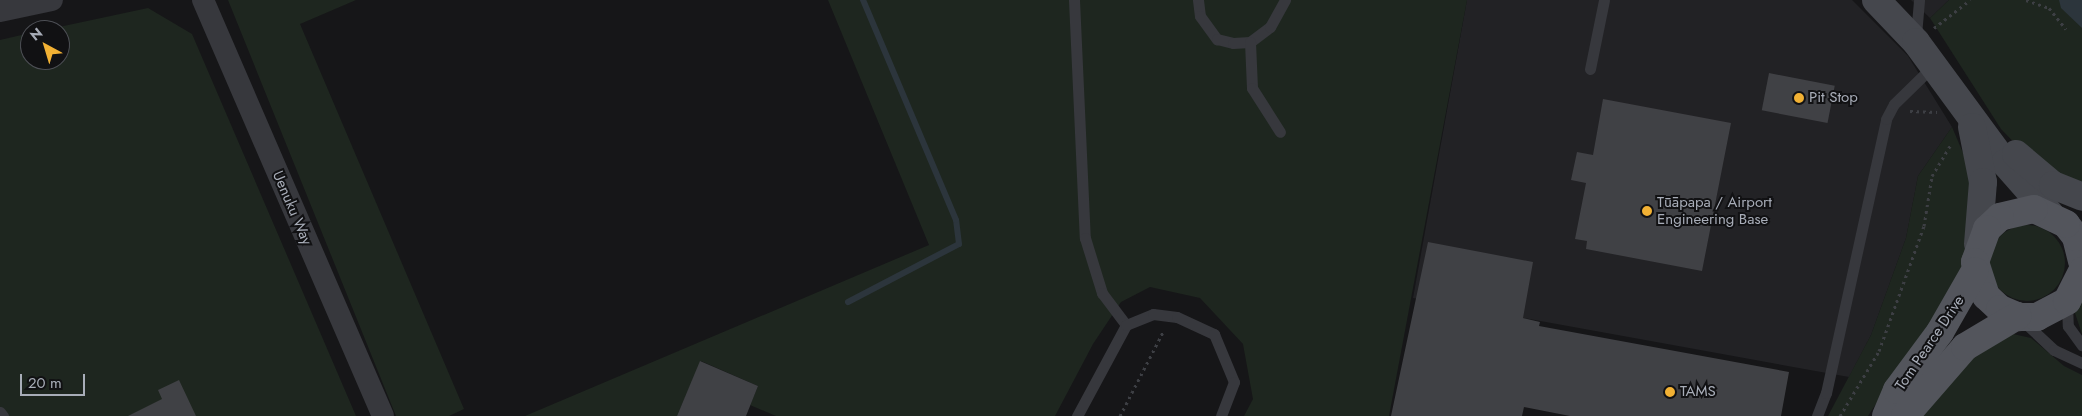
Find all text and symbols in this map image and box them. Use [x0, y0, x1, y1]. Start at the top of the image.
north arrow [20, 20, 70, 70]
text: N [26, 23, 47, 45]
place label: Pit Stop [1809, 89, 1858, 107]
marker: Pit Stop [1793, 92, 1805, 104]
street label: Uenuku Way [268, 168, 316, 248]
place label: Tūāpapa / Airport Engineering Base [1657, 193, 1772, 228]
marker: Tūāpapa / Airport Engineering Base [1641, 205, 1653, 217]
street label: Tom Pearce Drive [1892, 292, 1968, 394]
scale bar [22, 364, 88, 396]
text: 20 m [28, 372, 62, 394]
place label: TAMS [1680, 383, 1716, 401]
marker: TAMS [1664, 386, 1676, 398]

